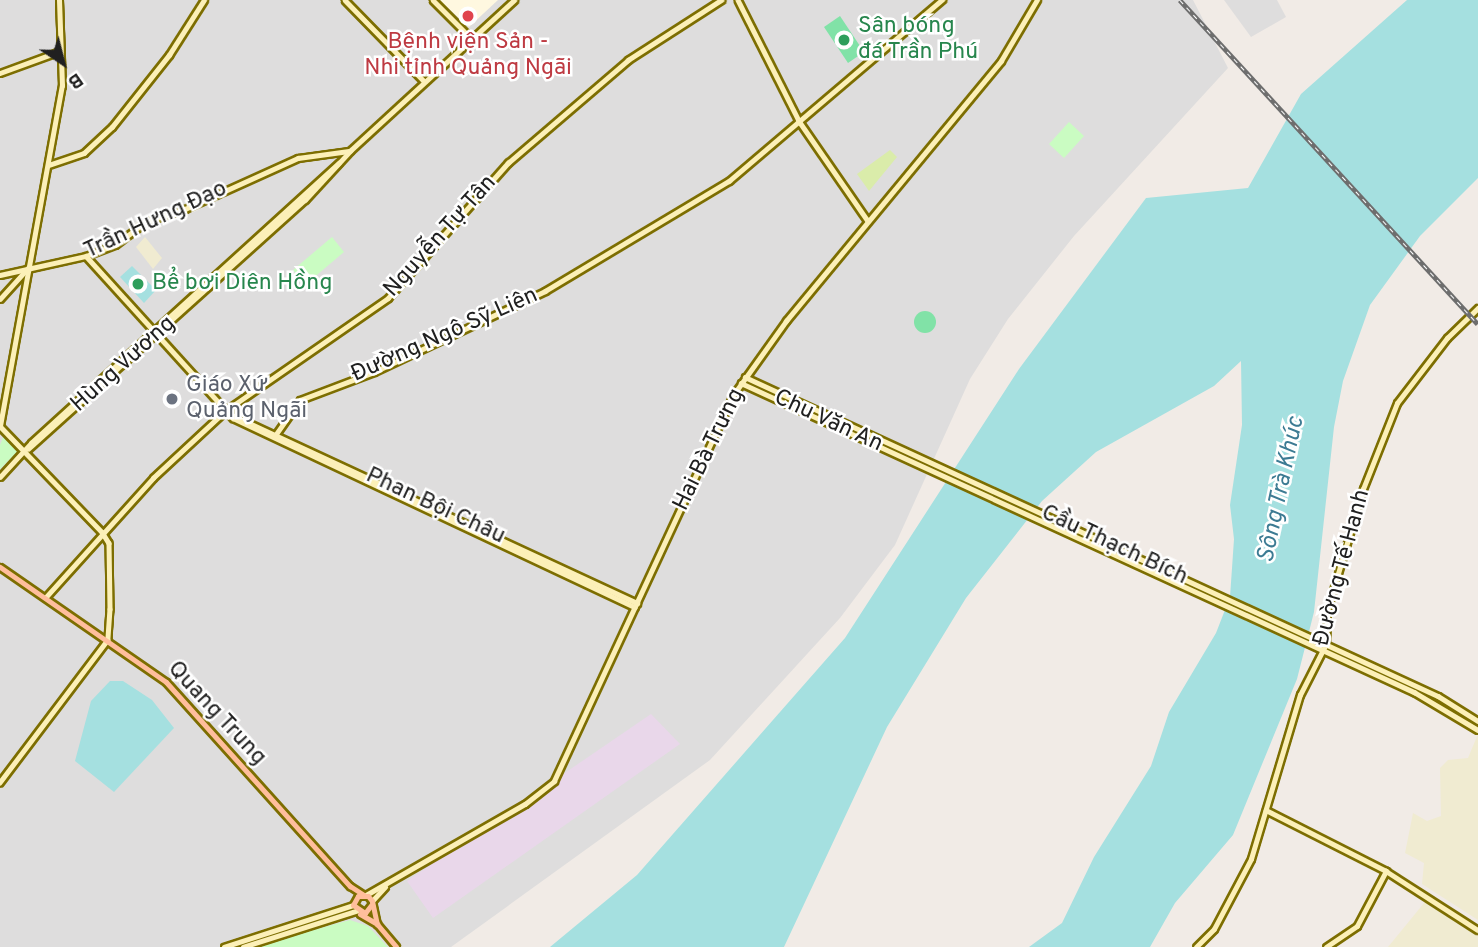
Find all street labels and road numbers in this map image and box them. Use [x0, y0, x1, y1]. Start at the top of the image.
street label: Nguyễn Tự Tân [378, 169, 504, 305]
street label: Trần Hưng Đạo [80, 176, 232, 266]
street label: Đường Ngô Sỹ Liên [347, 282, 543, 390]
street label: Hùng Vương [66, 311, 182, 419]
street label: Hai Bà Trưng [668, 384, 752, 516]
street label: Chu Văn An [768, 384, 888, 460]
street label: Phan Bội Châu [361, 463, 509, 551]
street label: Đường Tế Hanh [1309, 486, 1377, 650]
street label: Cầu Thạch Bích [1036, 500, 1192, 592]
street label: Quang Trung [160, 656, 272, 772]

